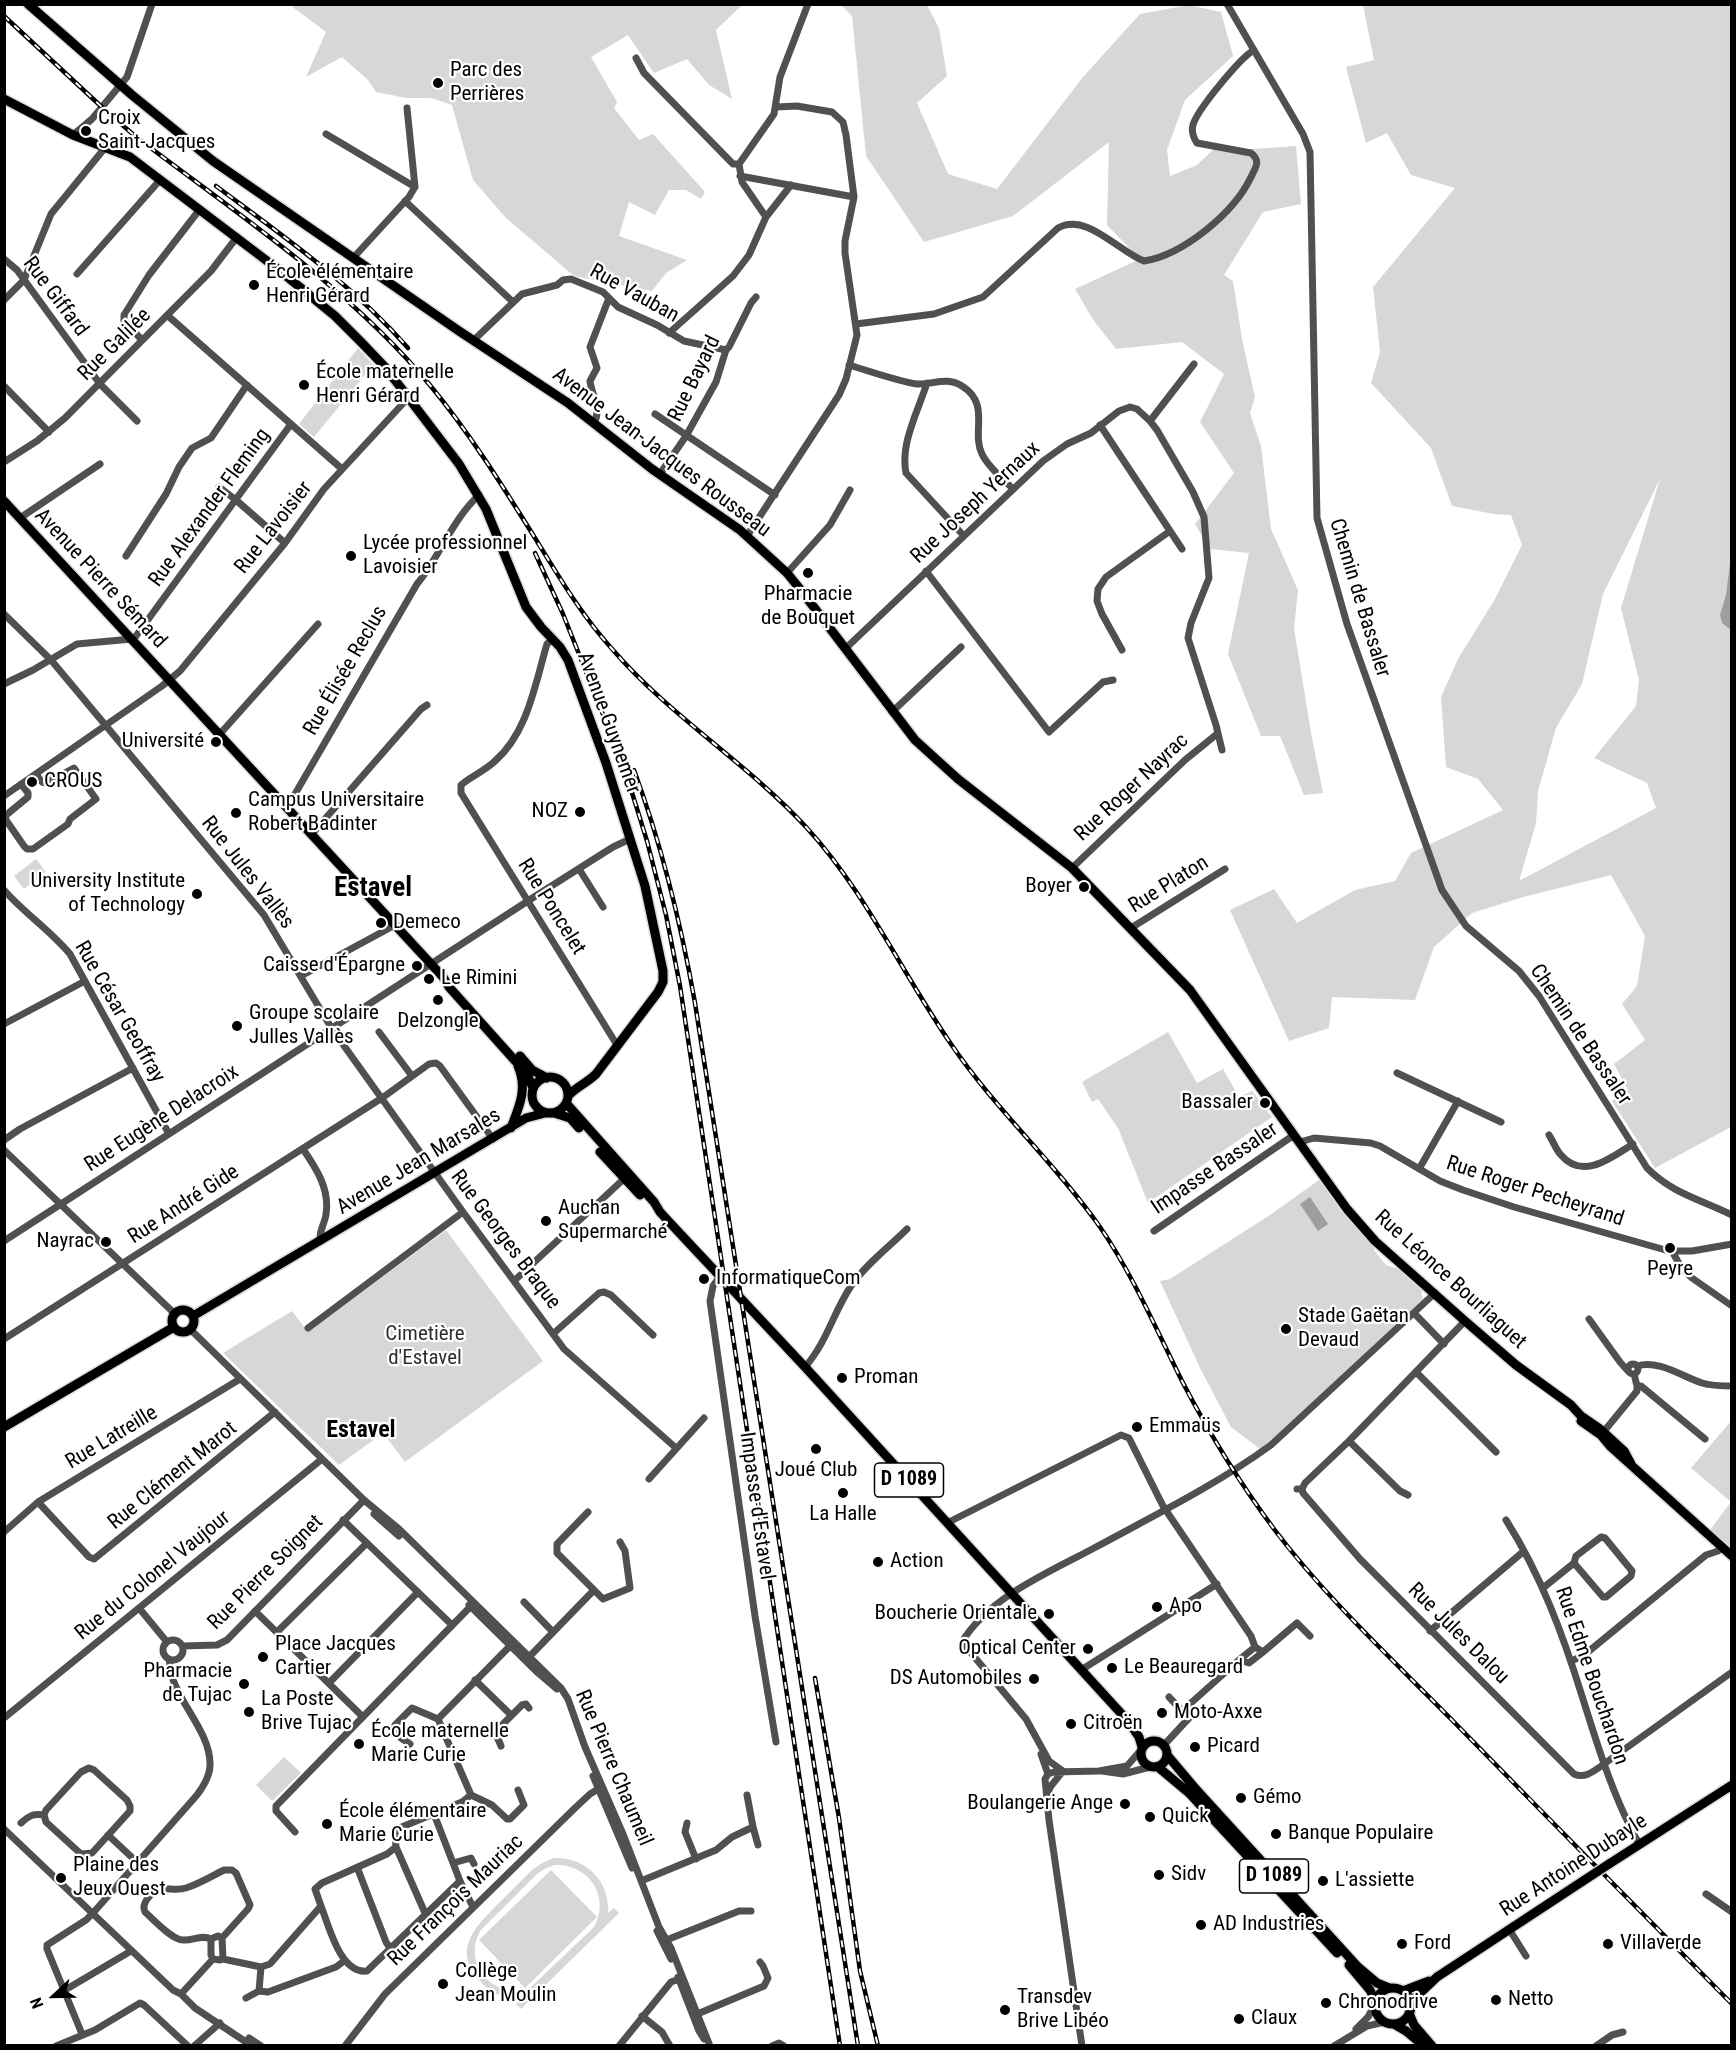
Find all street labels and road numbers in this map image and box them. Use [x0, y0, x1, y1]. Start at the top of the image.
street label: Rue Giffard [17, 252, 93, 342]
street label: Rue Vauban [585, 259, 683, 329]
street label: Rue Galilée [73, 303, 157, 387]
street label: Rue Bayard [663, 332, 727, 426]
street label: Avenue Jean-Jacques Rousseau [547, 363, 775, 543]
street label: Rue Alexander Fleming [144, 424, 276, 592]
street label: Rue Joseph Yernaux [906, 437, 1046, 569]
street label: Rue Lavoisier [230, 477, 318, 579]
street label: Avenue Pierre Sémard [29, 504, 171, 654]
street label: Chemin de Bassaler [1323, 516, 1395, 680]
street label: Rue Élisée Reclus [299, 602, 393, 740]
street label: Avenue Guynemer [571, 649, 645, 797]
street label: Rue Roger Nayrac [1070, 729, 1194, 847]
street label: Rue Jules Vallès [195, 812, 299, 934]
street label: Rue Platon [1125, 851, 1213, 919]
street label: Rue Poncelet [512, 854, 590, 960]
street label: Rue César Geoffray [68, 937, 170, 1087]
street label: Chemin de Bassaler [1524, 960, 1636, 1110]
street label: Rue Eugène Delacroix [80, 1060, 244, 1178]
street label: Avenue Jean Marsales [333, 1103, 505, 1221]
street label: Impasse Bassaler [1147, 1117, 1283, 1221]
street label: Rue Roger Pecheyrand [1443, 1151, 1627, 1233]
street label: Rue André Gide [124, 1160, 244, 1250]
street label: Rue Georges Braque [445, 1166, 565, 1314]
street label: Rue Léonce Bourliaguet [1369, 1205, 1531, 1355]
street label: Rue Latreille [62, 1401, 162, 1475]
street label: Rue Clément Marot [104, 1416, 242, 1536]
street label: Impasse d'Estavel [733, 1430, 779, 1582]
road number: D 1089 [874, 1463, 944, 1497]
street label: Rue du Colonel Vaujour [70, 1506, 236, 1646]
street label: Rue Pierre Soignet [203, 1510, 329, 1636]
street label: Rue Jules Dalou [1402, 1578, 1514, 1690]
street label: Rue Edme Bouchardon [1549, 1584, 1633, 1768]
street label: Rue Pierre Chaumeil [569, 1686, 657, 1850]
street label: Rue Antoine Dubayle [1496, 1809, 1652, 1923]
street label: Rue François Mauriac [383, 1830, 529, 1972]
road number: D 1089 [1240, 1859, 1308, 1893]

